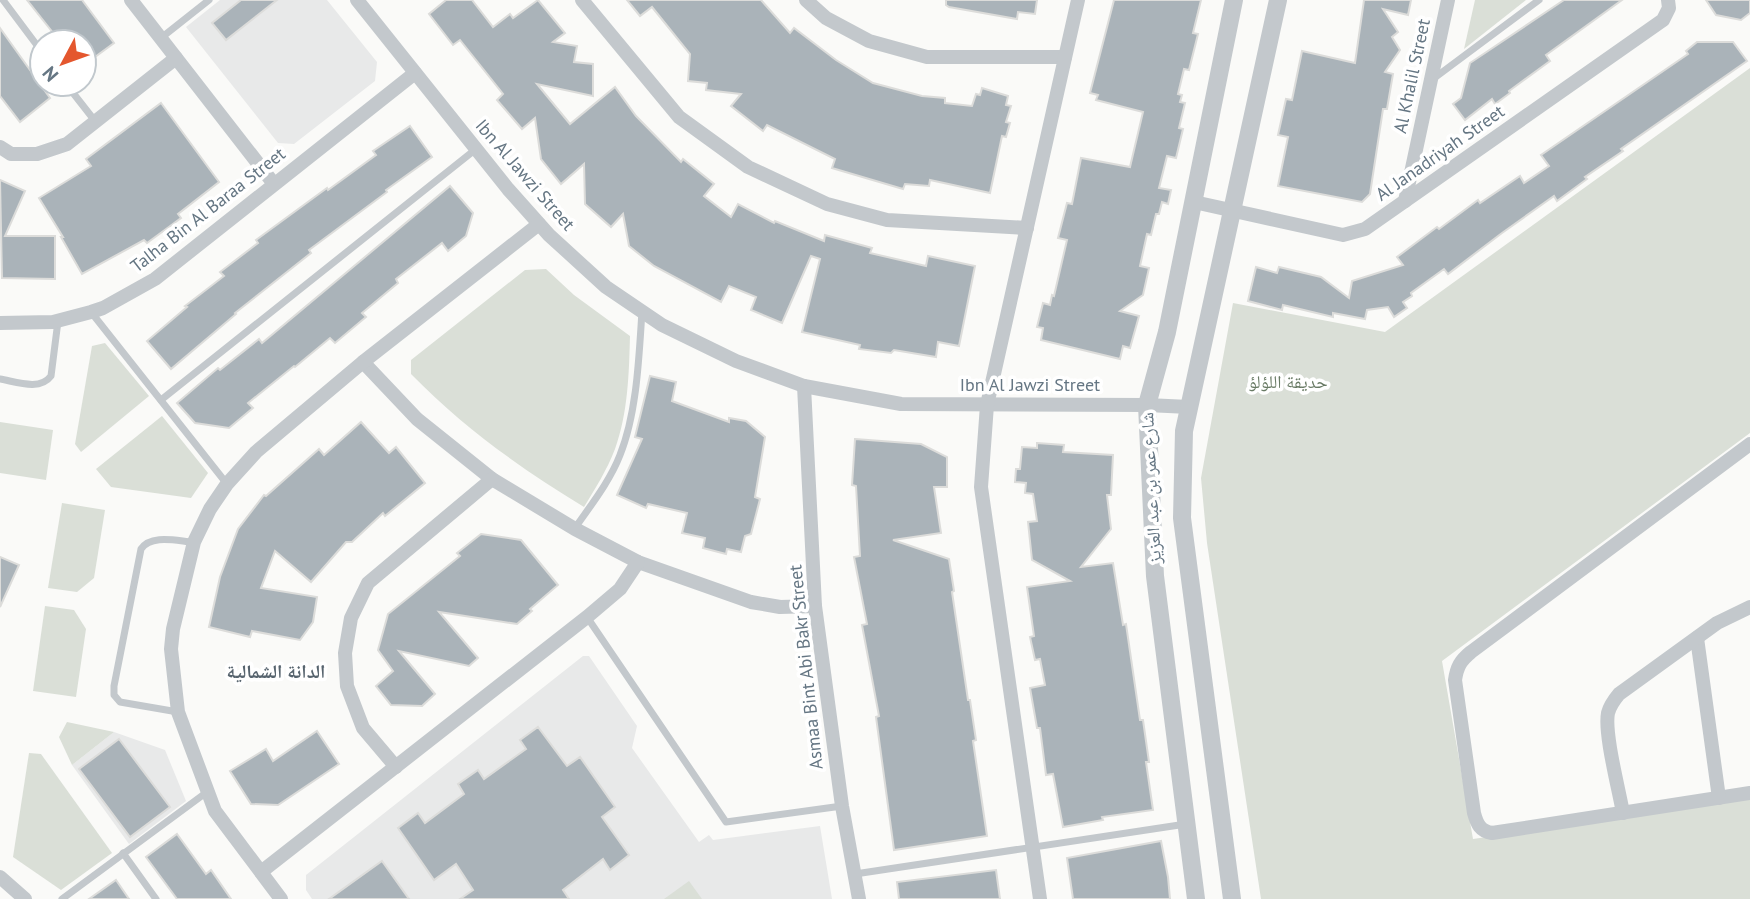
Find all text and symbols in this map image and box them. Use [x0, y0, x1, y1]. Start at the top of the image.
street label: Al Khalil Street [1388, 17, 1435, 135]
north arrow [28, 28, 98, 98]
text: N [37, 62, 63, 87]
street label: Al Janadriyah Street [1371, 100, 1509, 206]
street label: Ibn Al Jawzi Street [471, 114, 580, 235]
street label: Talha Bin Al Baraa Street [126, 142, 290, 277]
park label: حديقة اللؤلؤ [1248, 370, 1328, 393]
street label: Ibn Al Jawzi Street [960, 373, 1100, 396]
street label: شارع عمر بن عبد العزيز [1135, 412, 1166, 565]
street label: Asmaa Bint Abi Bakr Street [783, 564, 828, 771]
district label: الدانة الشمالية [227, 659, 325, 683]

